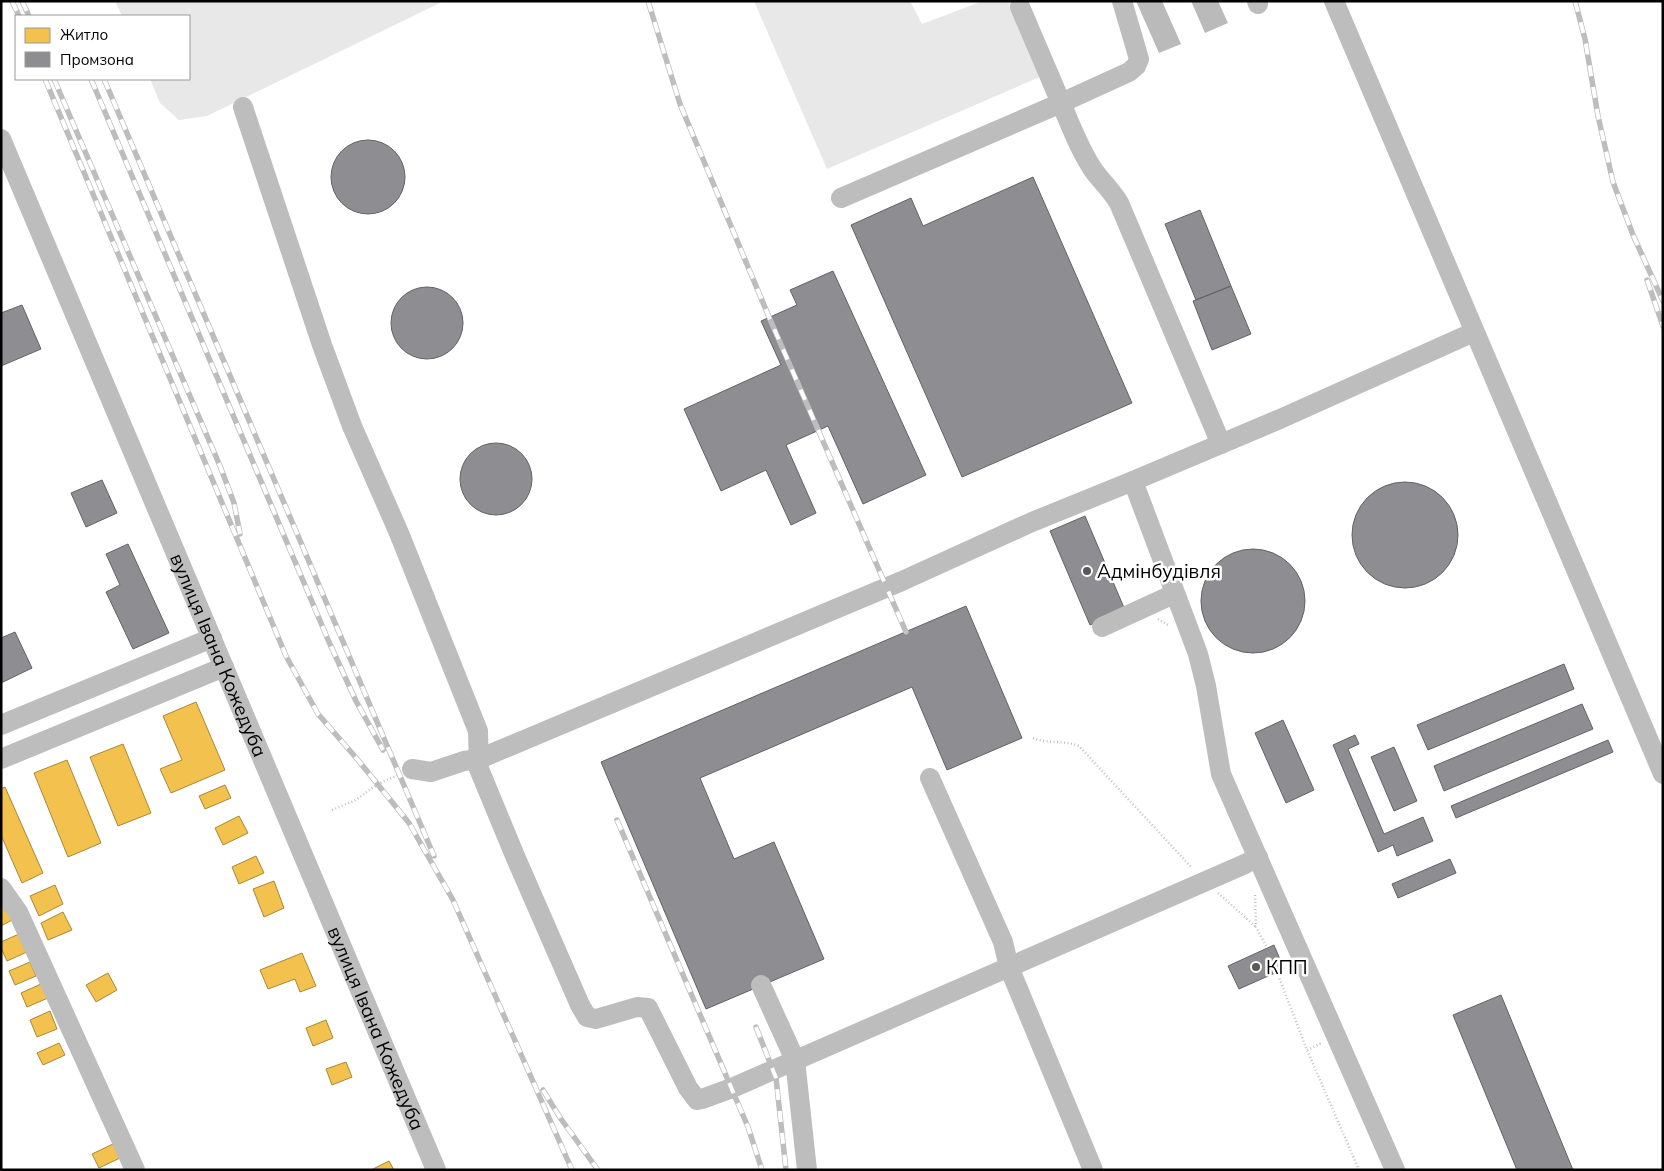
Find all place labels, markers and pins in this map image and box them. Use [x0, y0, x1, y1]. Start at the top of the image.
place label: Адмінбудівля [1097, 559, 1221, 583]
marker: Адмінбудівля [1081, 565, 1093, 577]
place label: КПП [1266, 955, 1308, 979]
marker: КПП [1250, 961, 1262, 973]

